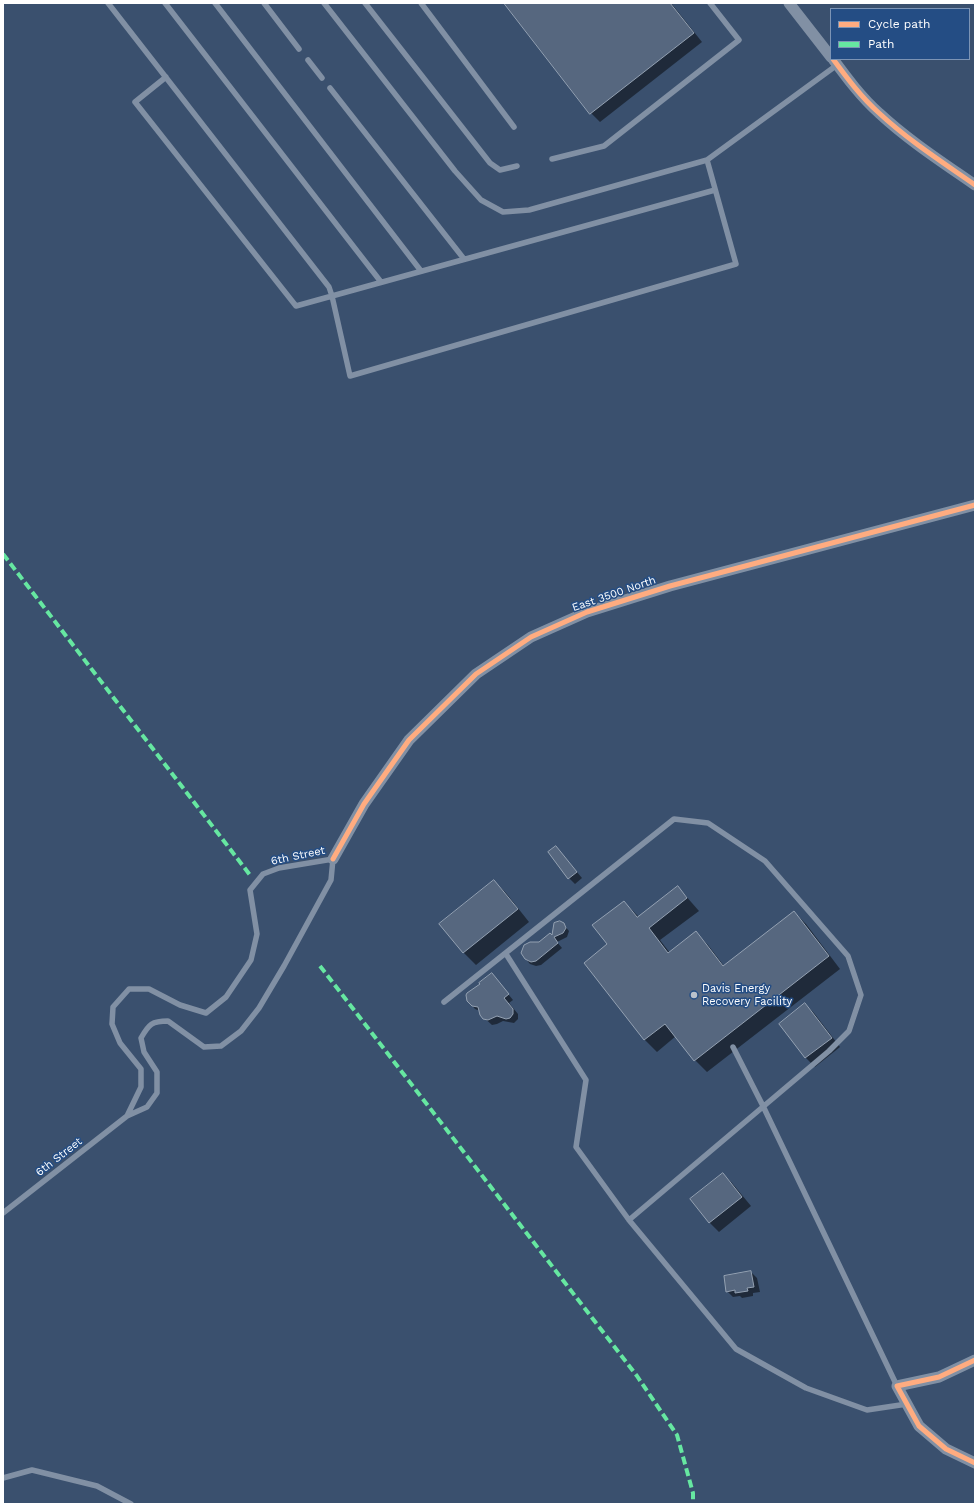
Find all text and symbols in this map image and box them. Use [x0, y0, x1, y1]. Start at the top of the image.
legend [830, 8, 970, 60]
text: Cycle path [868, 17, 930, 31]
text: Path [868, 37, 894, 51]
street label: East 3500 North [570, 573, 658, 615]
street label: 6th Street [270, 844, 326, 868]
place label: Davis Energy Recovery Facility [702, 982, 792, 1008]
marker: Davis Energy Recovery Facility [689, 990, 699, 1000]
street label: 6th Street [33, 1135, 85, 1179]

